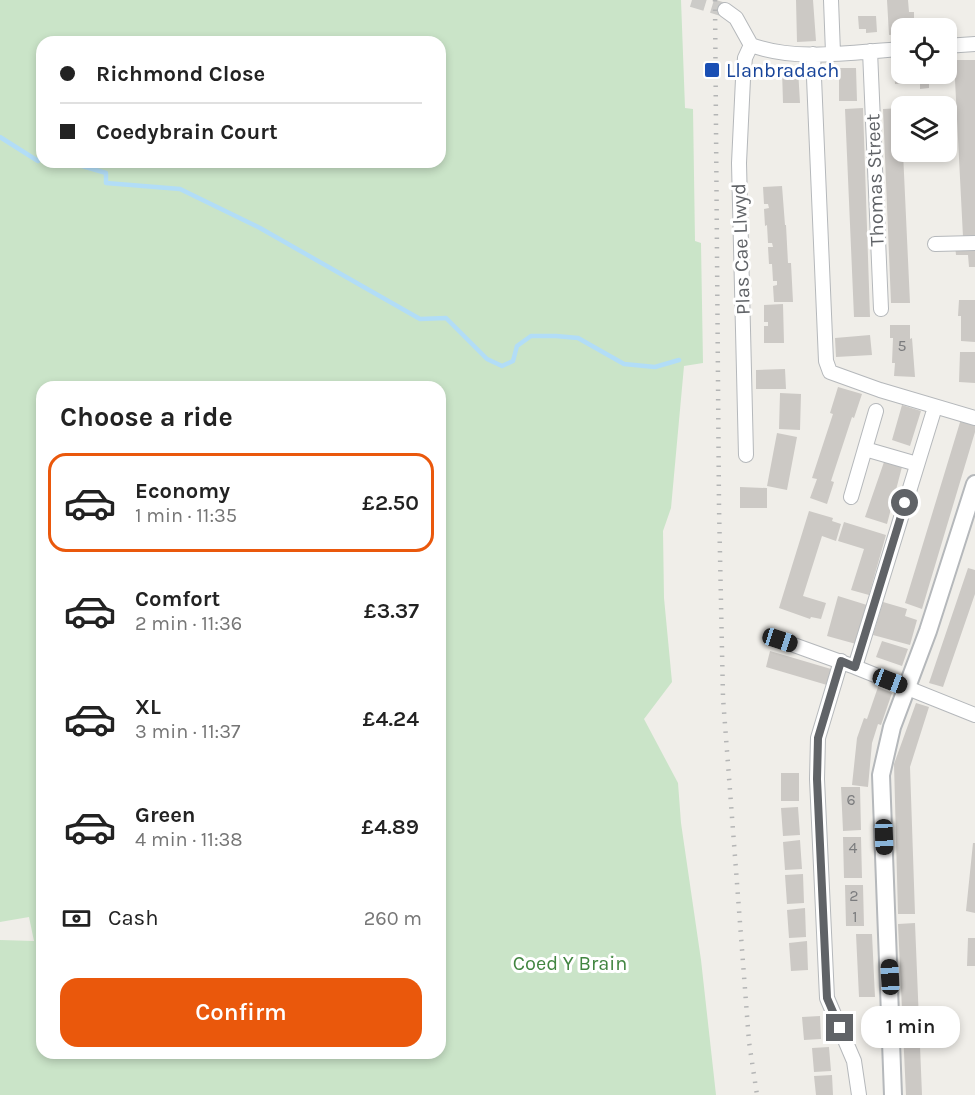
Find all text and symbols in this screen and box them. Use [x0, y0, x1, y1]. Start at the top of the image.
map controls [891, 18, 957, 162]
button: locate [891, 18, 957, 84]
place label: Llanbradach [726, 59, 839, 82]
text: Richmond Close [96, 61, 265, 87]
marker: Llanbradach [703, 61, 721, 79]
button: layers [891, 96, 957, 162]
street label: Thomas Street [861, 113, 889, 247]
text: Coedybrain Court [96, 119, 278, 145]
street label: Plas Cae Llwyd [727, 183, 755, 315]
house number: 5 [897, 336, 907, 355]
text: Choose a ride [60, 401, 233, 433]
icon: car [63, 476, 117, 530]
text: Economy [135, 478, 230, 504]
route start [891, 489, 918, 516]
text: £2.50 [362, 490, 419, 516]
text: 1 min · 11:35 [135, 504, 237, 527]
icon: car [63, 584, 117, 638]
text: Comfort [135, 586, 220, 612]
text: £3.37 [364, 598, 419, 624]
text: 2 min · 11:36 [135, 612, 242, 635]
car [760, 626, 800, 654]
car [870, 666, 910, 696]
icon: car [63, 692, 117, 746]
text: XL [135, 694, 161, 720]
text: £4.24 [363, 706, 419, 732]
text: 3 min · 11:37 [135, 720, 240, 743]
house number: 6 [846, 790, 856, 809]
icon: car [63, 800, 117, 854]
text: Green [135, 802, 196, 828]
text: £4.89 [361, 814, 419, 840]
car [874, 819, 894, 855]
text: 4 min · 11:38 [135, 828, 243, 851]
house number: 4 [849, 838, 858, 857]
house number: 2 [849, 886, 859, 905]
icon: cash [60, 902, 93, 935]
text: Cash [108, 905, 158, 931]
text: 260 m [364, 907, 422, 930]
house number: 1 [852, 907, 858, 926]
park label: Coed Y Brain [513, 952, 627, 975]
car [880, 959, 900, 995]
button: Confirm [60, 978, 422, 1047]
callout: 1 min [861, 1007, 960, 1049]
route end [826, 1014, 853, 1041]
text: 1 min [886, 1015, 935, 1038]

